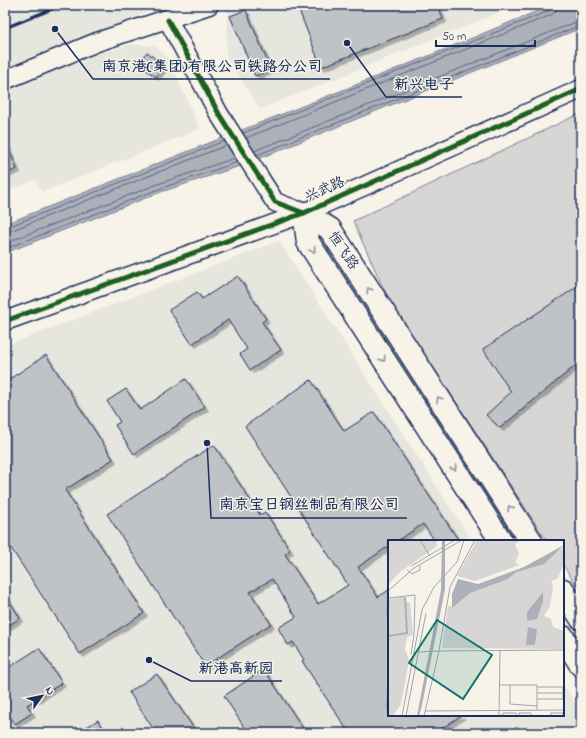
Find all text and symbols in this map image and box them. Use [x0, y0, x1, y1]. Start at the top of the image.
scale bar [436, 22, 535, 48]
text: 50 m [442, 28, 466, 46]
callout: 南京港(集团)有限公司铁路分公司 [93, 52, 330, 79]
text: 南京港(集团)有限公司铁路分公司 [102, 56, 322, 78]
callout: 新兴电子 [386, 70, 462, 97]
text: 新兴电子 [394, 74, 454, 96]
street label: 兴武路 [302, 172, 348, 208]
street label: 恒飞路 [323, 228, 363, 274]
one-way arrow [308, 246, 316, 253]
one-way arrow [366, 287, 374, 294]
one-way arrow [379, 355, 386, 362]
one-way arrow [437, 396, 444, 403]
one-way arrow [449, 464, 457, 471]
callout: 南京宝日钢丝制品有限公司 [211, 491, 407, 518]
text: 南京宝日钢丝制品有限公司 [219, 494, 399, 516]
one-way arrow [507, 505, 515, 512]
inset map [388, 540, 564, 716]
callout: 新港高新园 [191, 654, 282, 681]
text: 新港高新园 [198, 658, 274, 680]
north arrow [22, 676, 62, 716]
text: N [41, 684, 58, 699]

